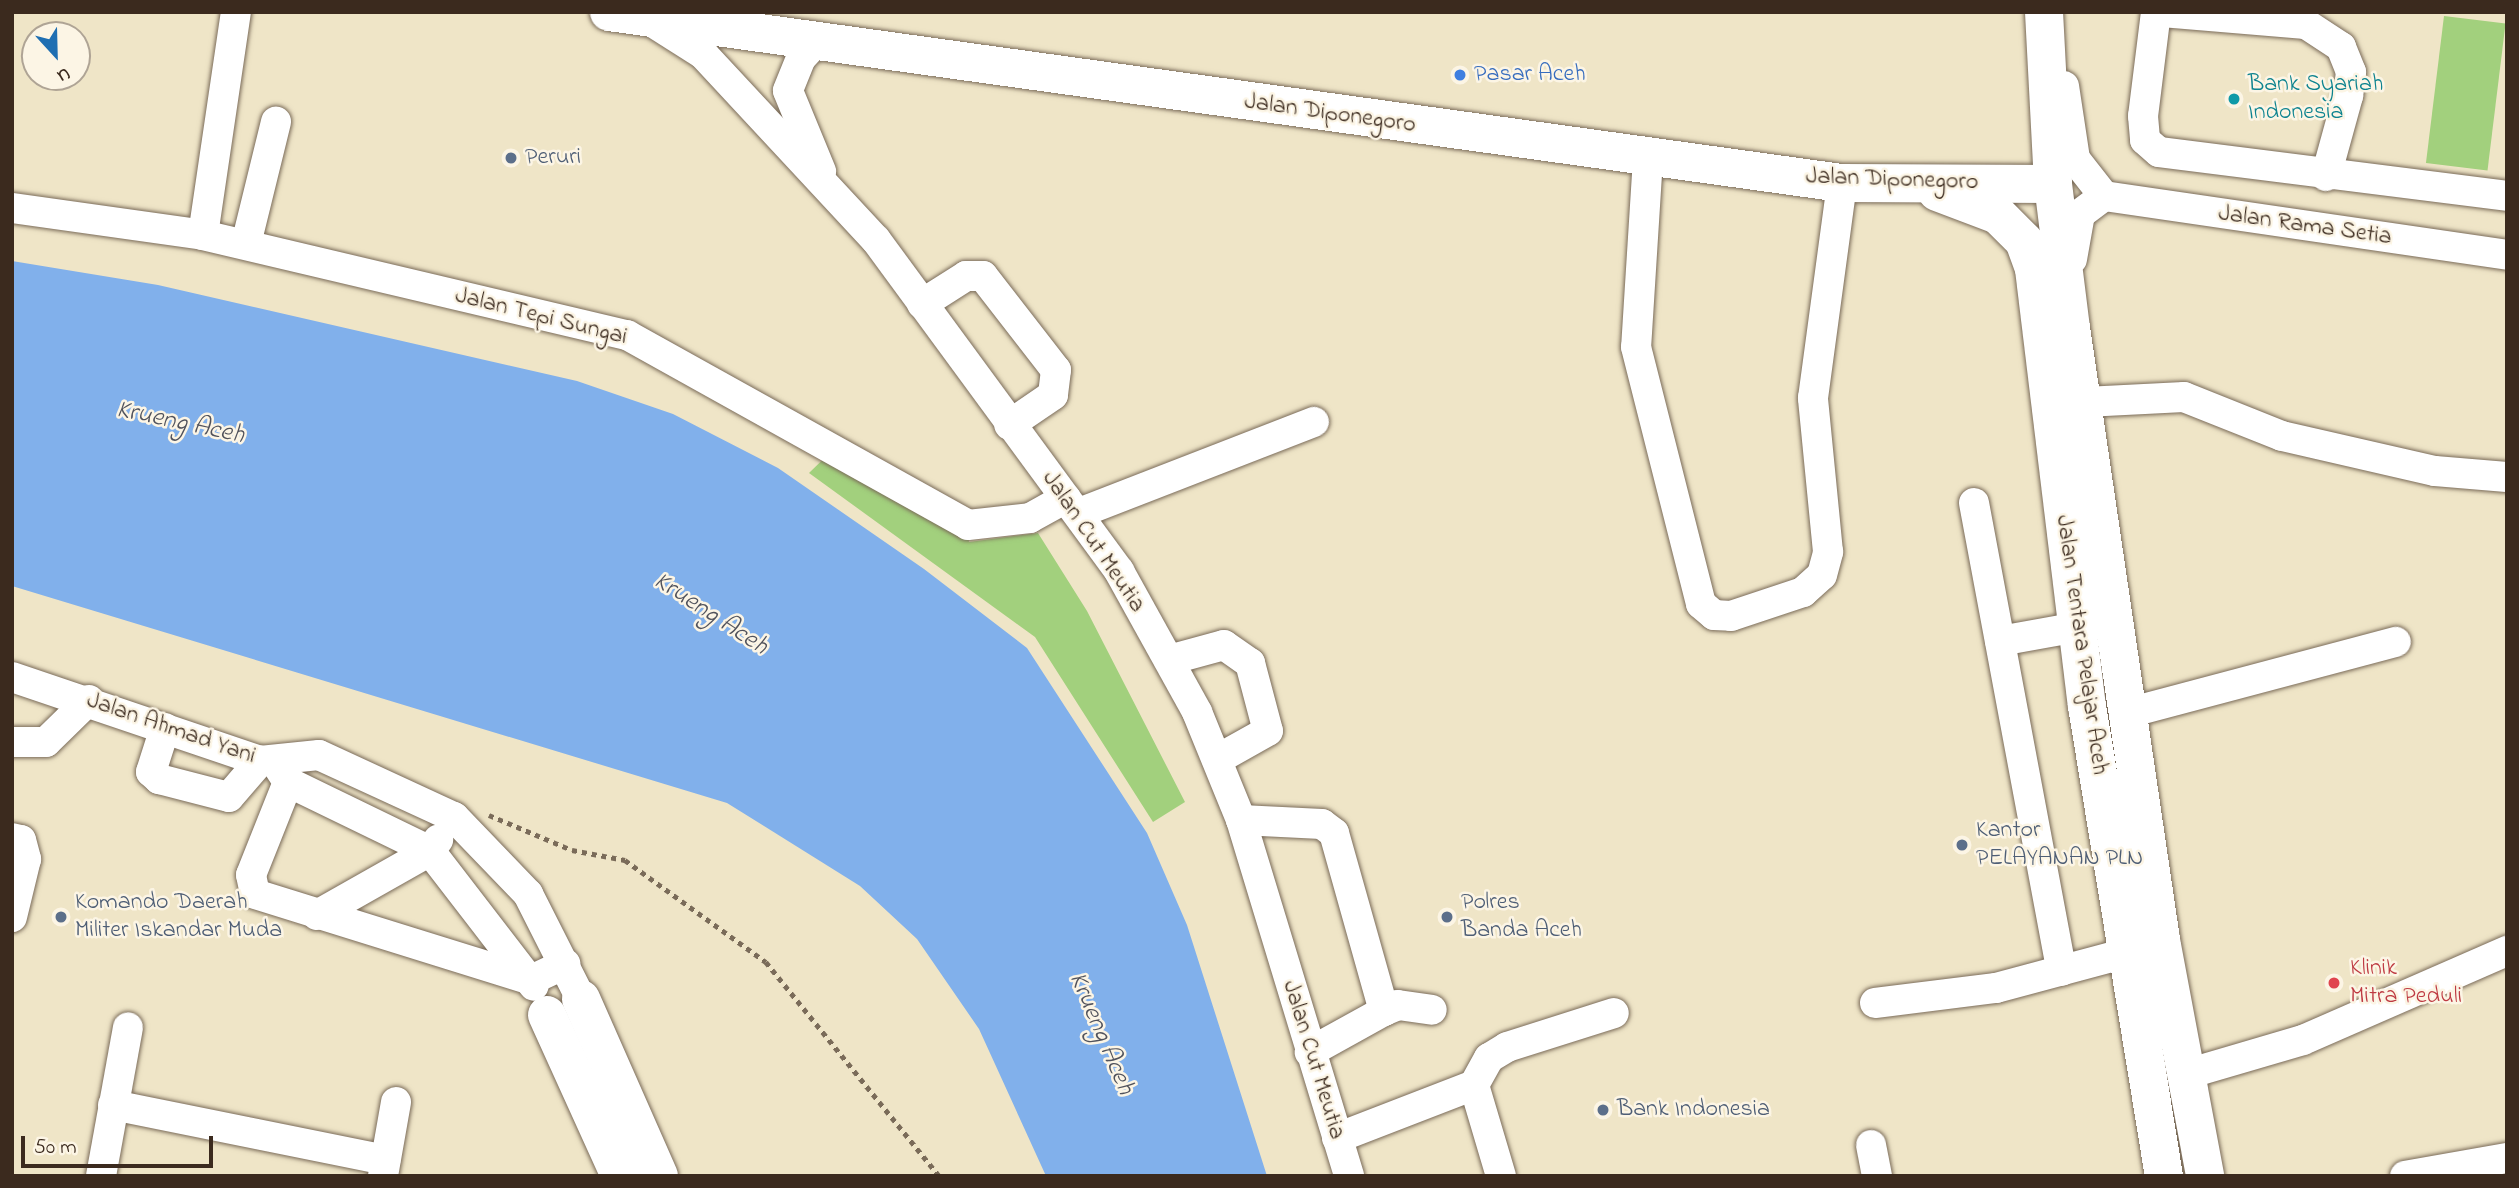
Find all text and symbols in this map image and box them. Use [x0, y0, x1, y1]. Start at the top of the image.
north arrow [21, 21, 91, 91]
text: U [53, 59, 74, 89]
place label: Pasar Aceh [1474, 61, 1586, 89]
marker: Pasar Aceh [1452, 67, 1468, 83]
place label: Bank Syariah Indonesia [2248, 71, 2383, 127]
street label: Jalan Diponegoro [1242, 88, 1418, 140]
marker: Bank Syariah Indonesia [2226, 91, 2242, 107]
place label: Peruri [525, 144, 581, 172]
marker: Peruri [503, 150, 519, 166]
street label: Jalan Diponegoro [1805, 163, 1979, 197]
street label: Jalan Rama Setia [2216, 200, 2394, 252]
street label: Jalan Tepi Sungai [452, 282, 630, 352]
water label: Krueng Aceh [113, 395, 247, 453]
street label: Jalan Cut Meutia [1035, 466, 1151, 618]
street label: Jalan Tentara Pelajar Aceh [2048, 513, 2114, 777]
water label: Krueng Aceh [647, 567, 773, 663]
street label: Jalan Ahmad Yani [83, 687, 259, 771]
place label: Kantor PELAYANAN PLN [1976, 817, 2143, 873]
marker: Kantor PELAYANAN PLN [1954, 837, 1970, 853]
place label: Komando Daerah Militer Iskandar Muda [75, 889, 282, 945]
place label: Polres Banda Aceh [1461, 889, 1582, 945]
marker: Komando Daerah Militer Iskandar Muda [53, 909, 69, 925]
marker: Polres Banda Aceh [1439, 909, 1455, 925]
place label: Klinik Mitra Peduli [2350, 955, 2462, 1011]
water label: Krueng Aceh [1060, 968, 1140, 1100]
marker: Klinik Mitra Peduli [2324, 973, 2344, 993]
street label: Jalan Cut Meutia [1275, 977, 1351, 1143]
place label: Bank Indonesia [1617, 1096, 1770, 1124]
marker: Bank Indonesia [1595, 1102, 1611, 1118]
scale bar [24, 1122, 217, 1166]
text: 50 m [34, 1133, 77, 1163]

